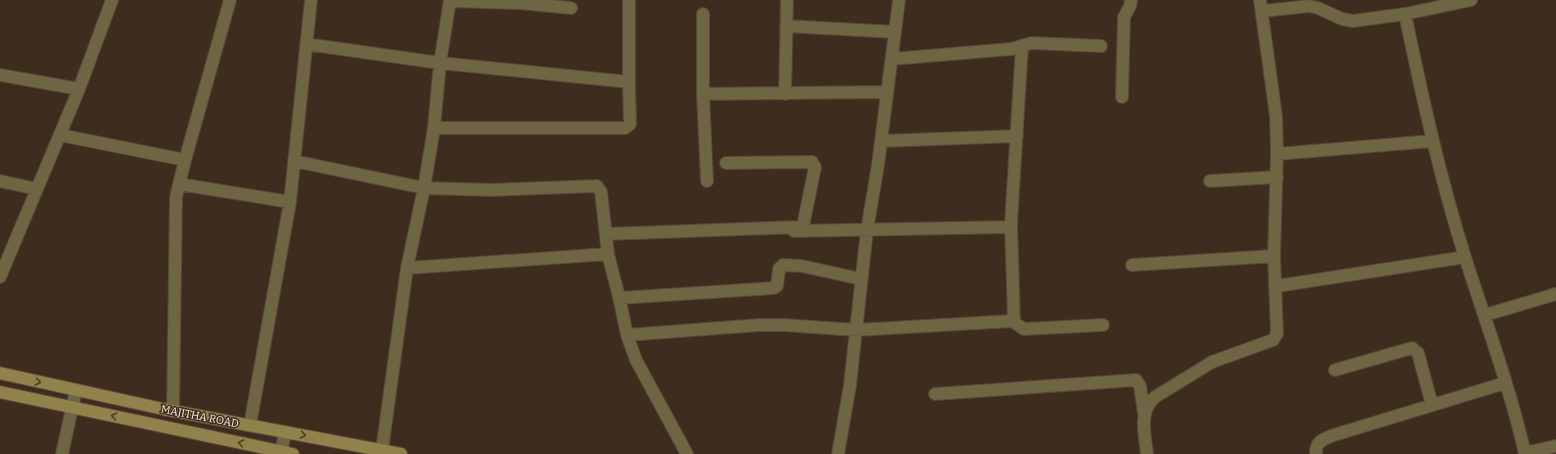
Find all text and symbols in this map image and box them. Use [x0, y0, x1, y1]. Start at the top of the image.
one-way arrow [35, 377, 41, 385]
street label: MAJITHA ROAD [160, 403, 240, 430]
one-way arrow [111, 412, 117, 421]
one-way arrow [300, 431, 306, 439]
one-way arrow [238, 440, 244, 448]

